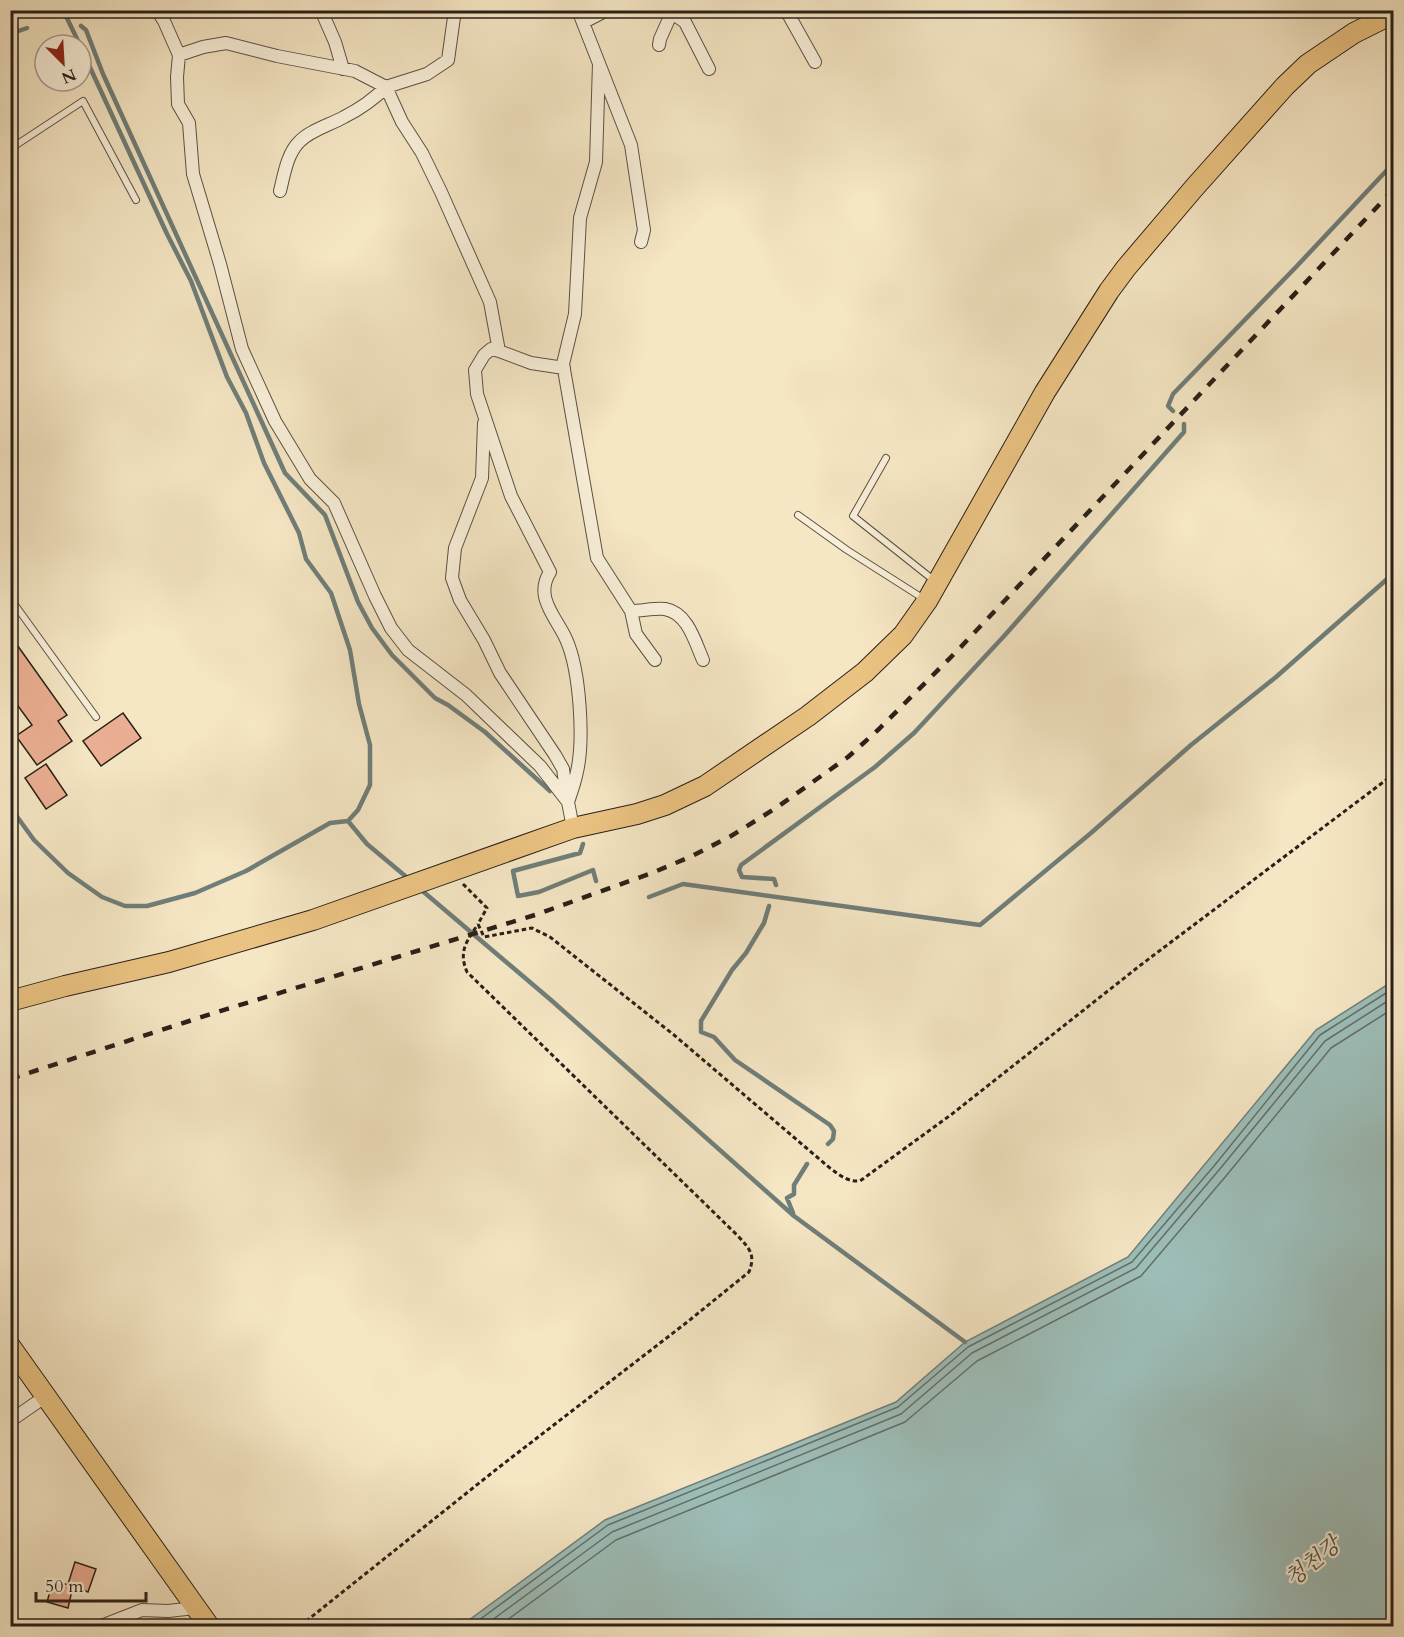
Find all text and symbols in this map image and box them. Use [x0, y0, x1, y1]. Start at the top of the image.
north arrow [33, 33, 93, 93]
text: N [58, 63, 80, 89]
water label: 청천강 [1278, 1528, 1350, 1593]
scale bar [36, 1565, 146, 1603]
text: 50 m [45, 1574, 84, 1599]

